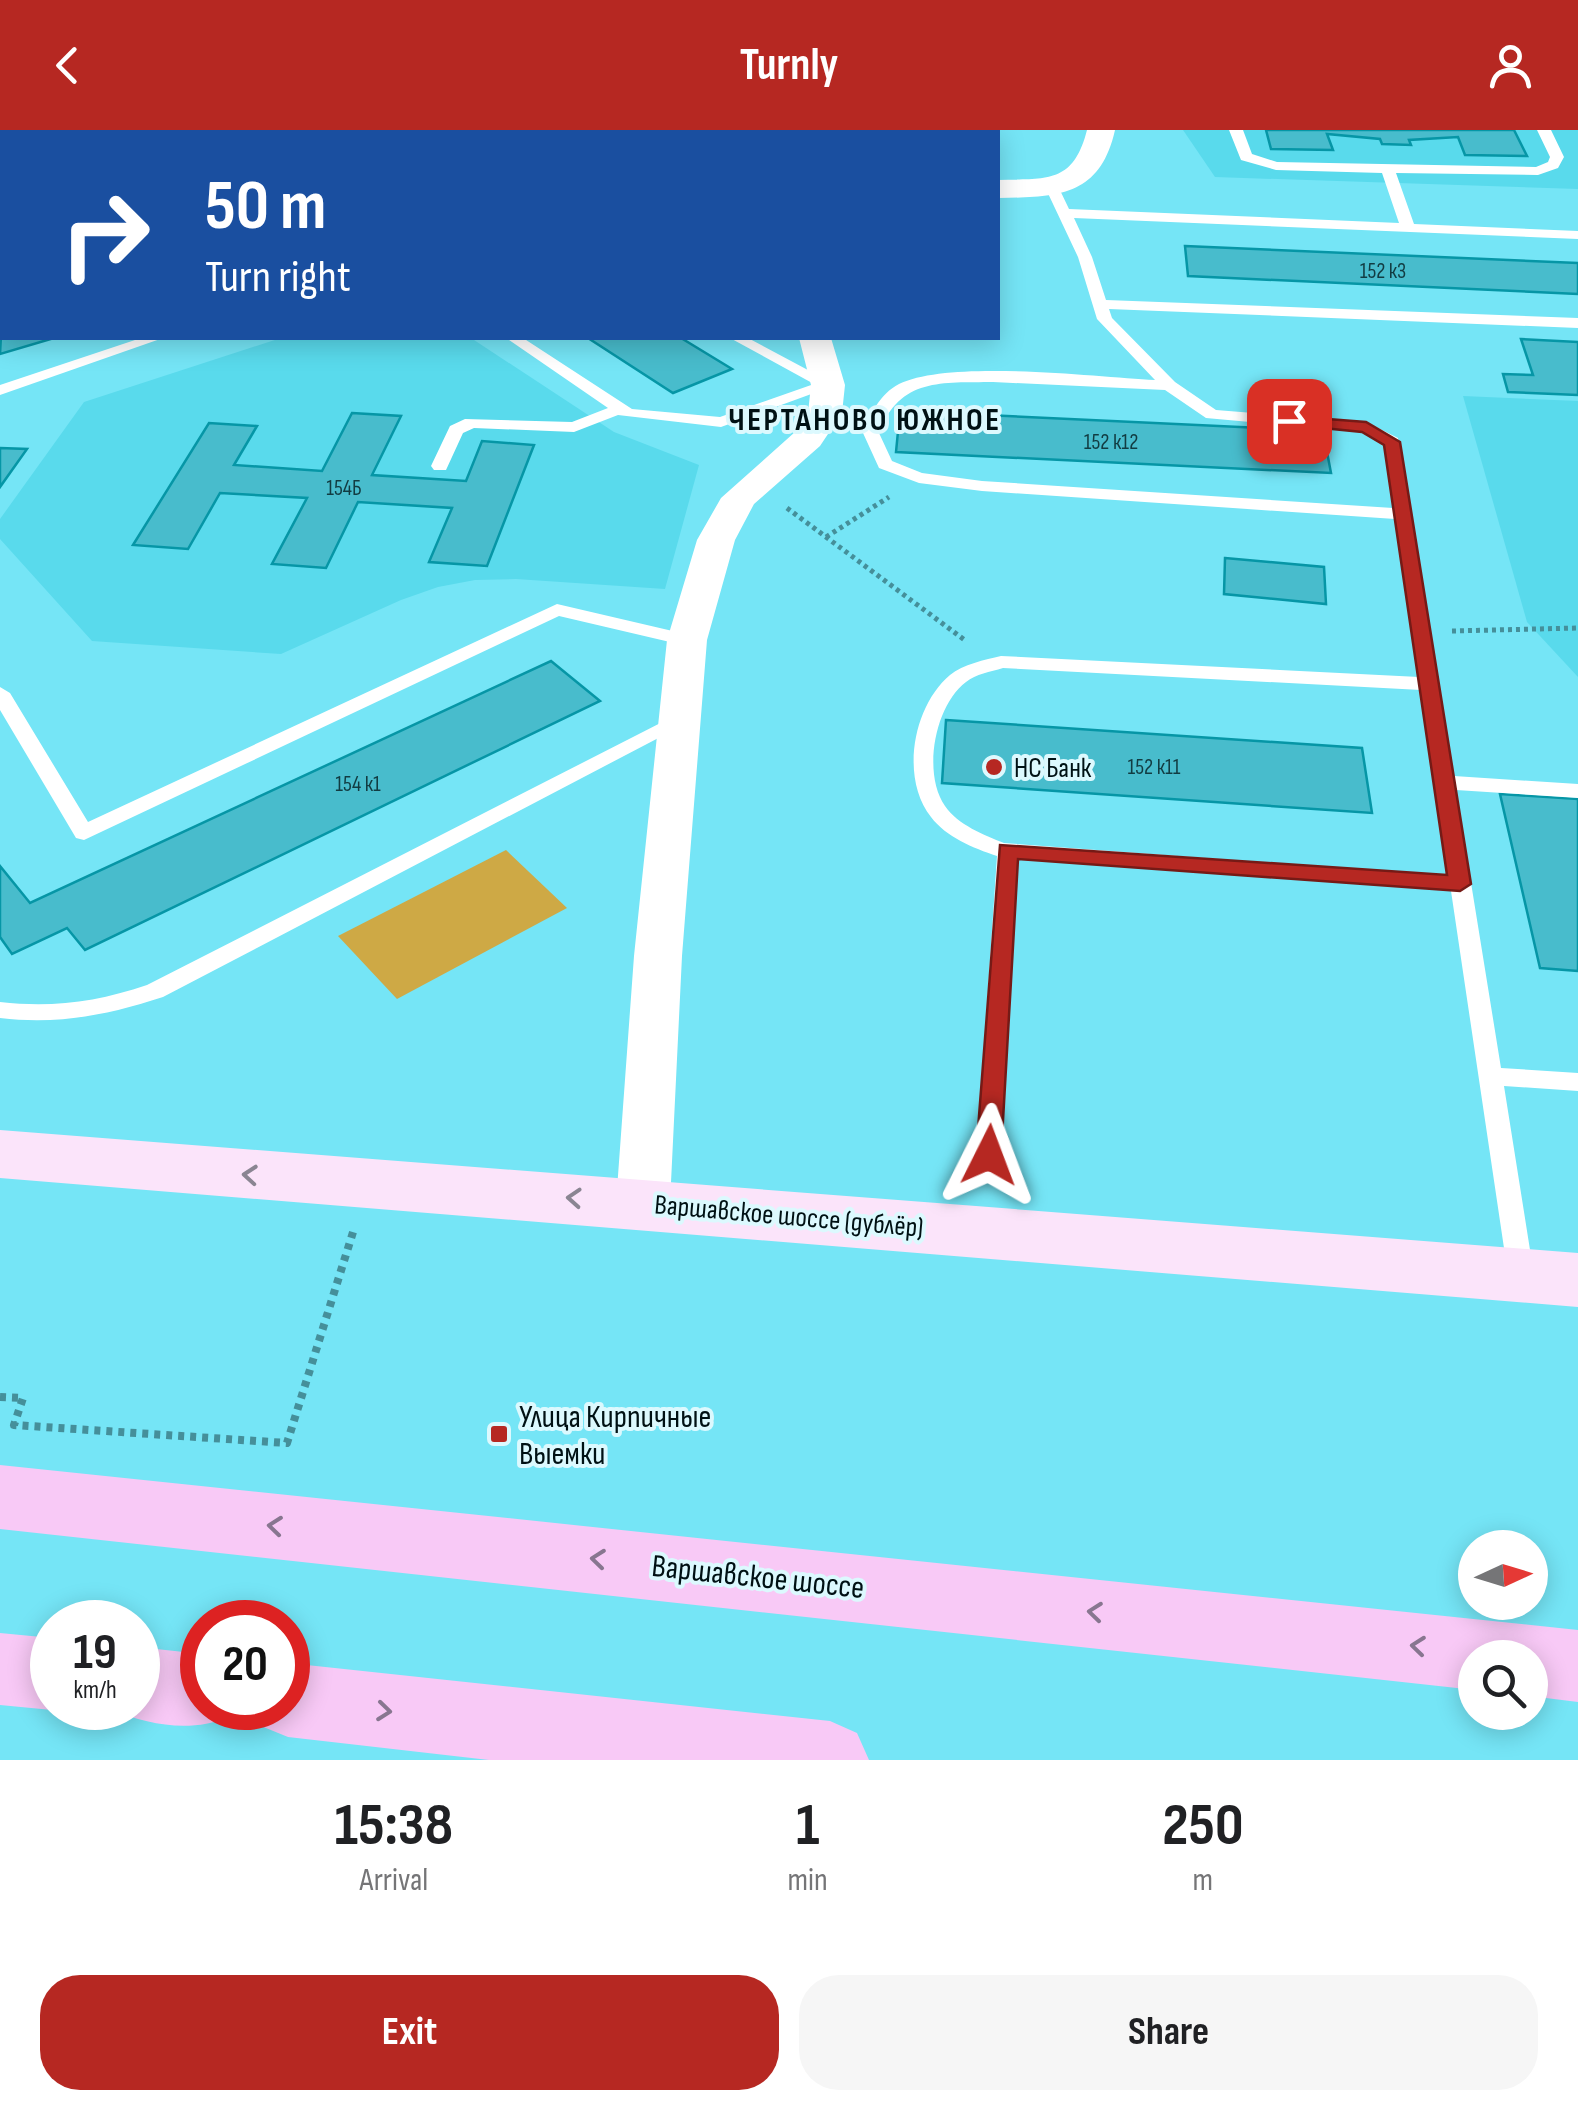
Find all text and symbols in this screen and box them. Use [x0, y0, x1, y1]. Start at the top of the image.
icon: back [40, 38, 95, 93]
text: Turnly [740, 38, 838, 93]
icon: person [1483, 38, 1538, 93]
text: 50 m [205, 165, 326, 249]
icon: right [40, 170, 170, 300]
text: Turn right [205, 250, 351, 305]
house number: 152 к3 [1360, 258, 1406, 285]
pin [1247, 379, 1332, 464]
icon: arrive [1262, 394, 1317, 449]
district label: ЧЕРТАНОВО ЮЖНОЕ [728, 401, 1002, 440]
house number: 152 к12 [1084, 429, 1138, 456]
house number: 154Б [326, 475, 362, 502]
place label: НС Банк [1014, 752, 1092, 785]
house number: 152 к11 [1128, 754, 1181, 781]
marker: НС Банк [983, 756, 1005, 778]
house number: 154 к1 [335, 771, 381, 798]
position arrow [937, 1103, 1041, 1207]
one-way arrow [241, 1165, 257, 1186]
one-way arrow [565, 1188, 581, 1209]
street label: Варшавское шоссе (дублёр) [653, 1188, 925, 1245]
place label: Улица Кирпичные Выемки [519, 1398, 711, 1474]
marker: Улица Кирпичные Выемки [488, 1423, 510, 1445]
one-way arrow [266, 1515, 282, 1537]
north arrow [1458, 1530, 1548, 1620]
map controls [1458, 1530, 1548, 1730]
street label: Варшавское шоссе [650, 1547, 866, 1608]
one-way arrow [589, 1549, 605, 1571]
speed limit sign: 20 [180, 1600, 310, 1730]
one-way arrow [1087, 1602, 1103, 1623]
text: 19 [73, 1623, 117, 1683]
one-way arrow [1410, 1635, 1426, 1657]
button: search [1458, 1640, 1548, 1730]
text: km/h [73, 1675, 117, 1706]
one-way arrow [377, 1700, 393, 1721]
text: 15:38 [335, 1790, 453, 1862]
text: 1 [796, 1790, 819, 1862]
text: 250 [1162, 1790, 1243, 1862]
text: Arrival [359, 1861, 428, 1900]
text: min [788, 1861, 828, 1900]
text: m [1193, 1861, 1213, 1900]
button: Exit [40, 1975, 779, 2090]
button: Share [799, 1975, 1538, 2090]

